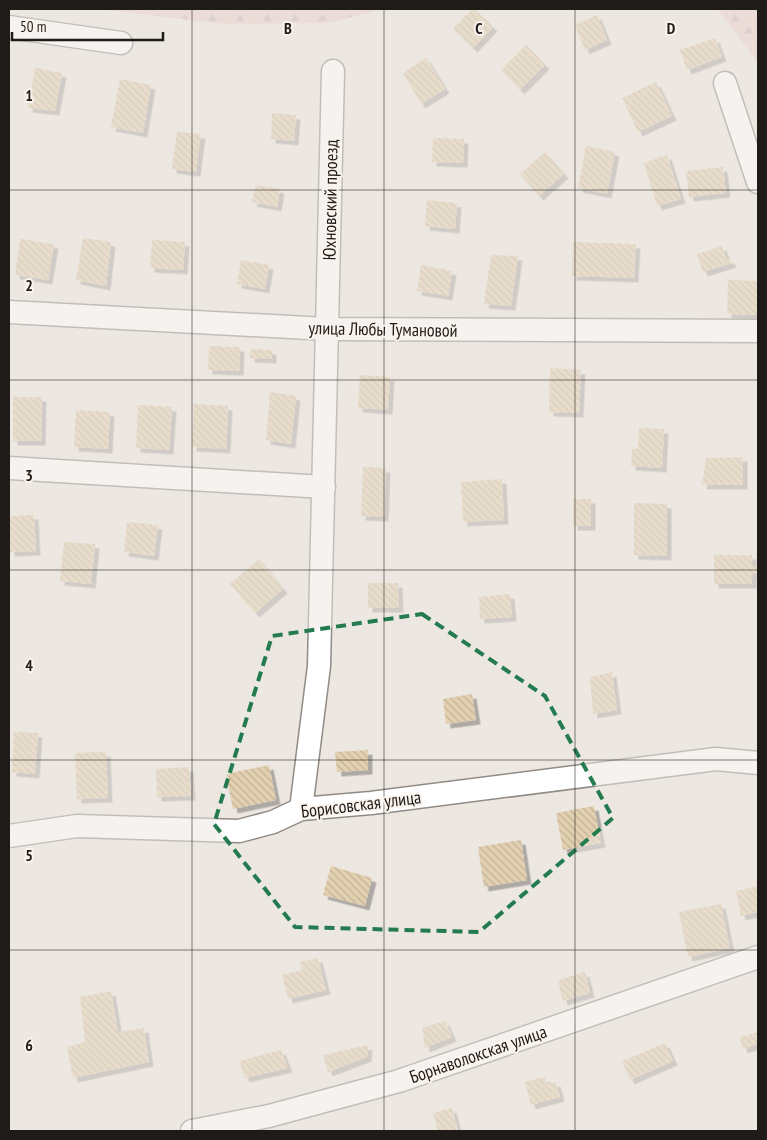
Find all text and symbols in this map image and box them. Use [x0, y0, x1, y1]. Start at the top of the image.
scale bar [12, 10, 164, 42]
text: 50 m [20, 17, 46, 36]
text: B [284, 18, 292, 38]
text: C [475, 18, 483, 38]
text: D [667, 18, 676, 38]
text: 1 [25, 85, 33, 105]
street label: Юхновский проезд [317, 139, 343, 261]
text: 2 [25, 275, 33, 295]
street label: улица Любы Тумановой [308, 316, 458, 342]
text: 3 [25, 465, 33, 485]
text: 4 [25, 655, 33, 675]
street label: Борисовская улица [300, 785, 422, 823]
text: 5 [25, 845, 33, 865]
street label: Борнаволокская улица [406, 1020, 550, 1088]
text: 6 [25, 1035, 33, 1055]

